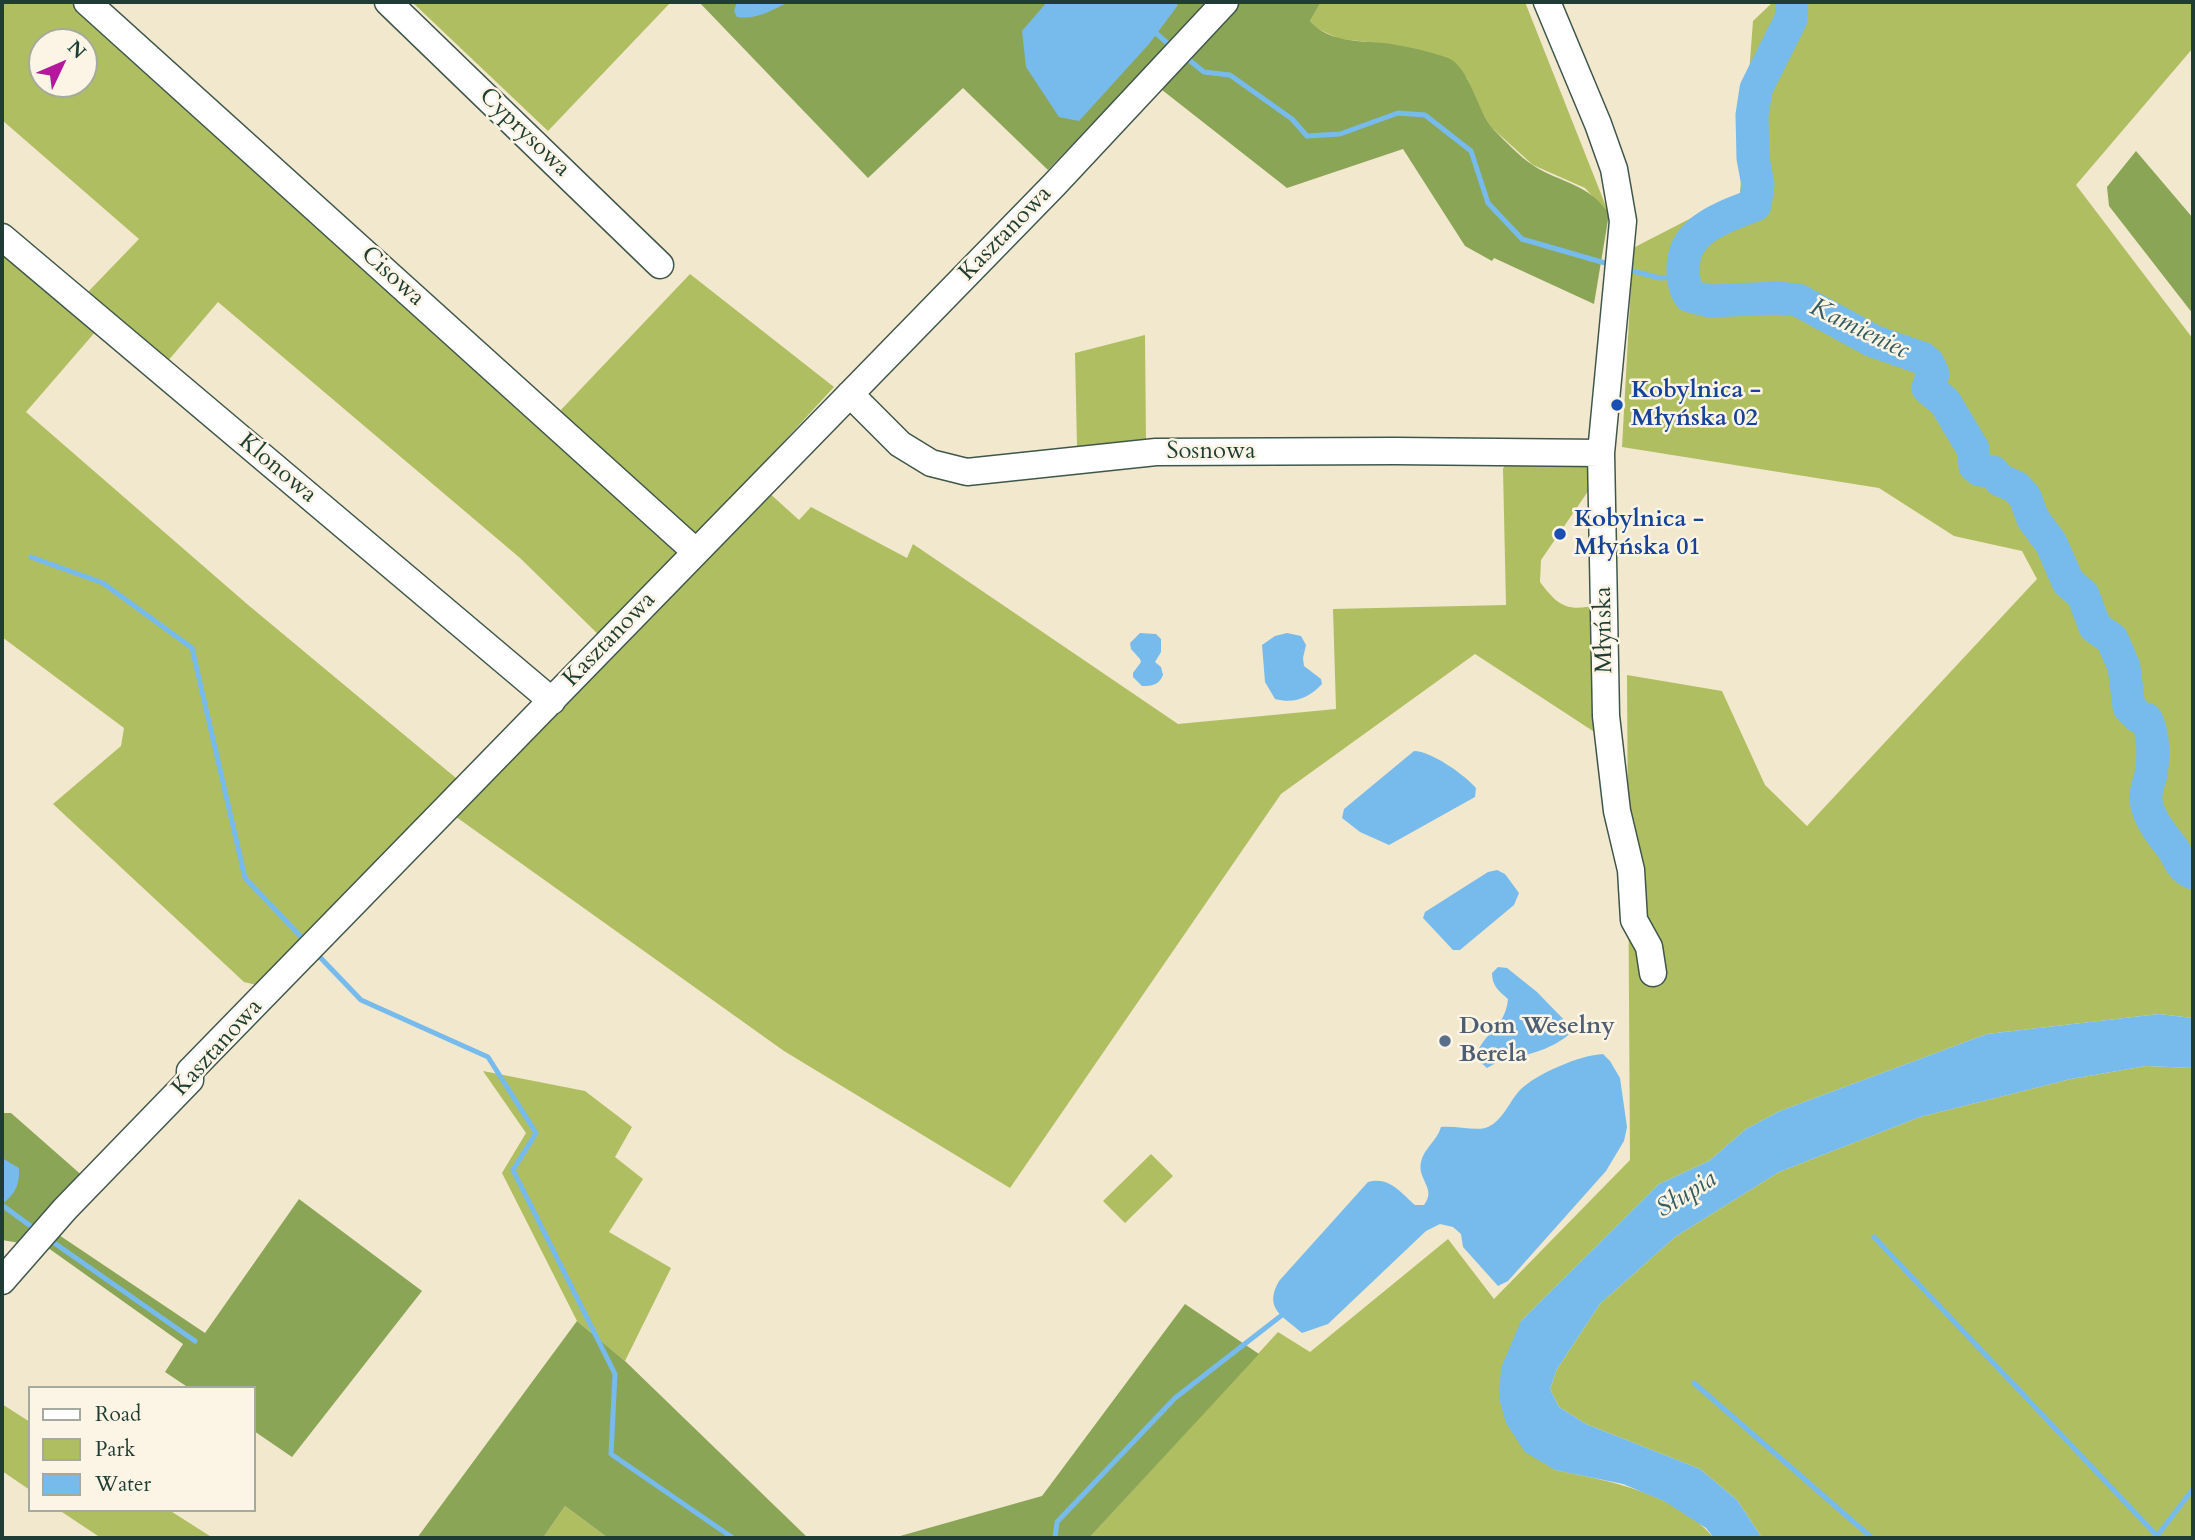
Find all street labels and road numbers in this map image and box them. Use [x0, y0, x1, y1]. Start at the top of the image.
street label: Cyprysowa [472, 82, 576, 184]
street label: Kasztanowa [954, 180, 1058, 288]
street label: Cisowa [354, 241, 430, 313]
street label: Klonowa [232, 428, 322, 510]
street label: Sosnowa [1166, 438, 1256, 466]
street label: Kasztanowa [558, 586, 662, 694]
street label: Młyńska [1590, 586, 1620, 674]
street label: Kasztanowa [167, 993, 269, 1103]

